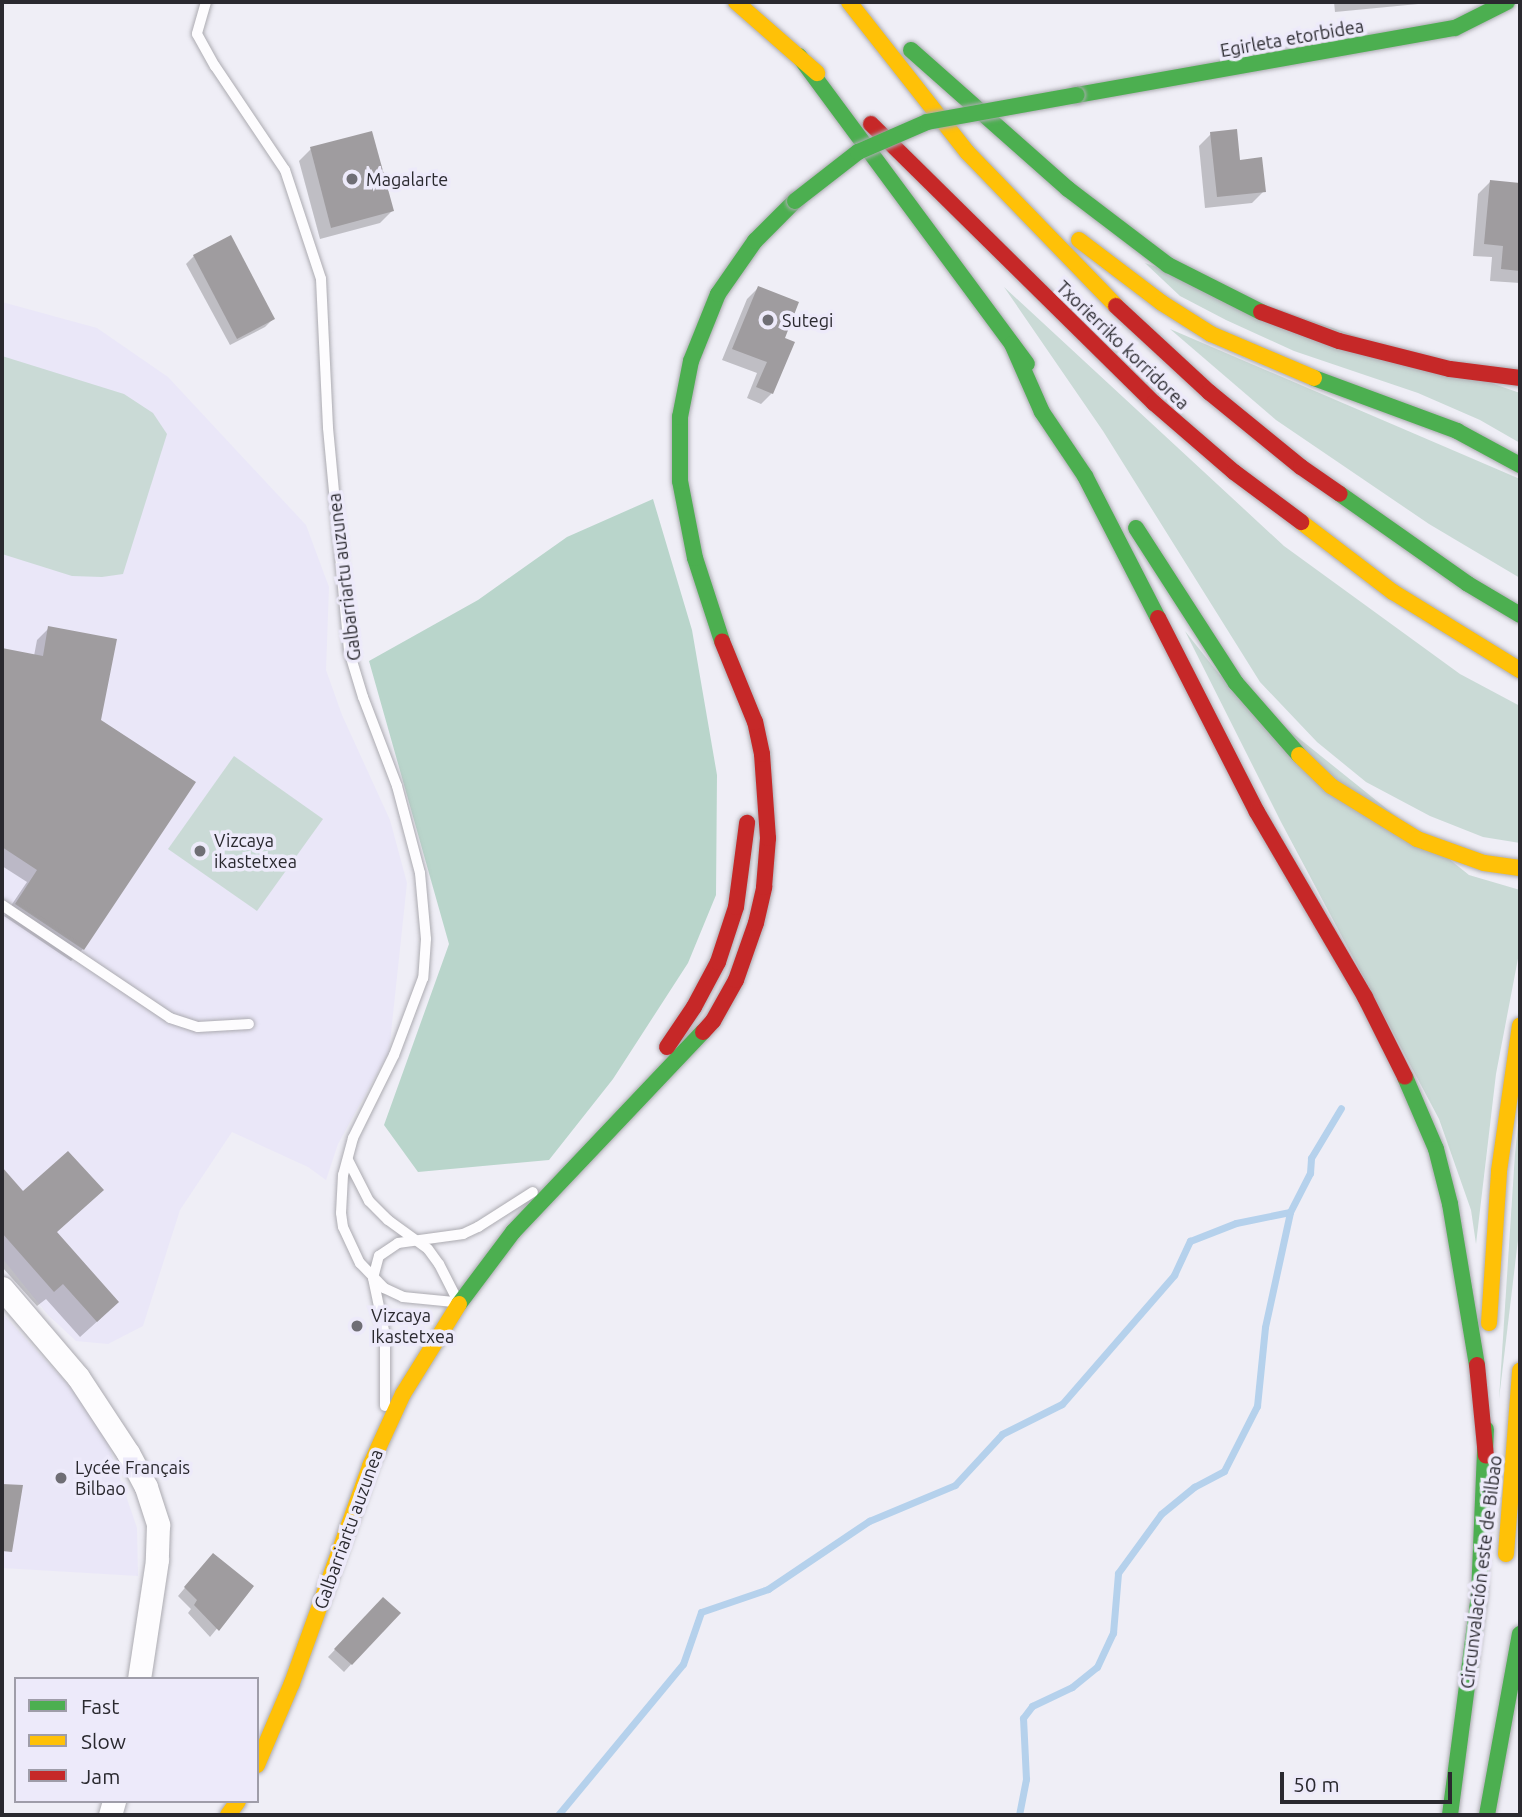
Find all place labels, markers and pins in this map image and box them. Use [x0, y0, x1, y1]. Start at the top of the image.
place label: Magalarte [366, 168, 448, 190]
marker: Magalarte [344, 171, 360, 187]
place label: Sutegi [782, 309, 833, 331]
marker: Sutegi [760, 312, 776, 328]
place label: Vizcaya ikastetxea [214, 830, 297, 872]
marker: Vizcaya ikastetxea [192, 843, 208, 859]
place label: Vizcaya Ikastetxea [371, 1305, 454, 1348]
marker: Vizcaya Ikastetxea [349, 1318, 365, 1334]
place label: Lycée Français Bilbao [75, 1457, 190, 1500]
marker: Lycée Français Bilbao [53, 1470, 69, 1486]

